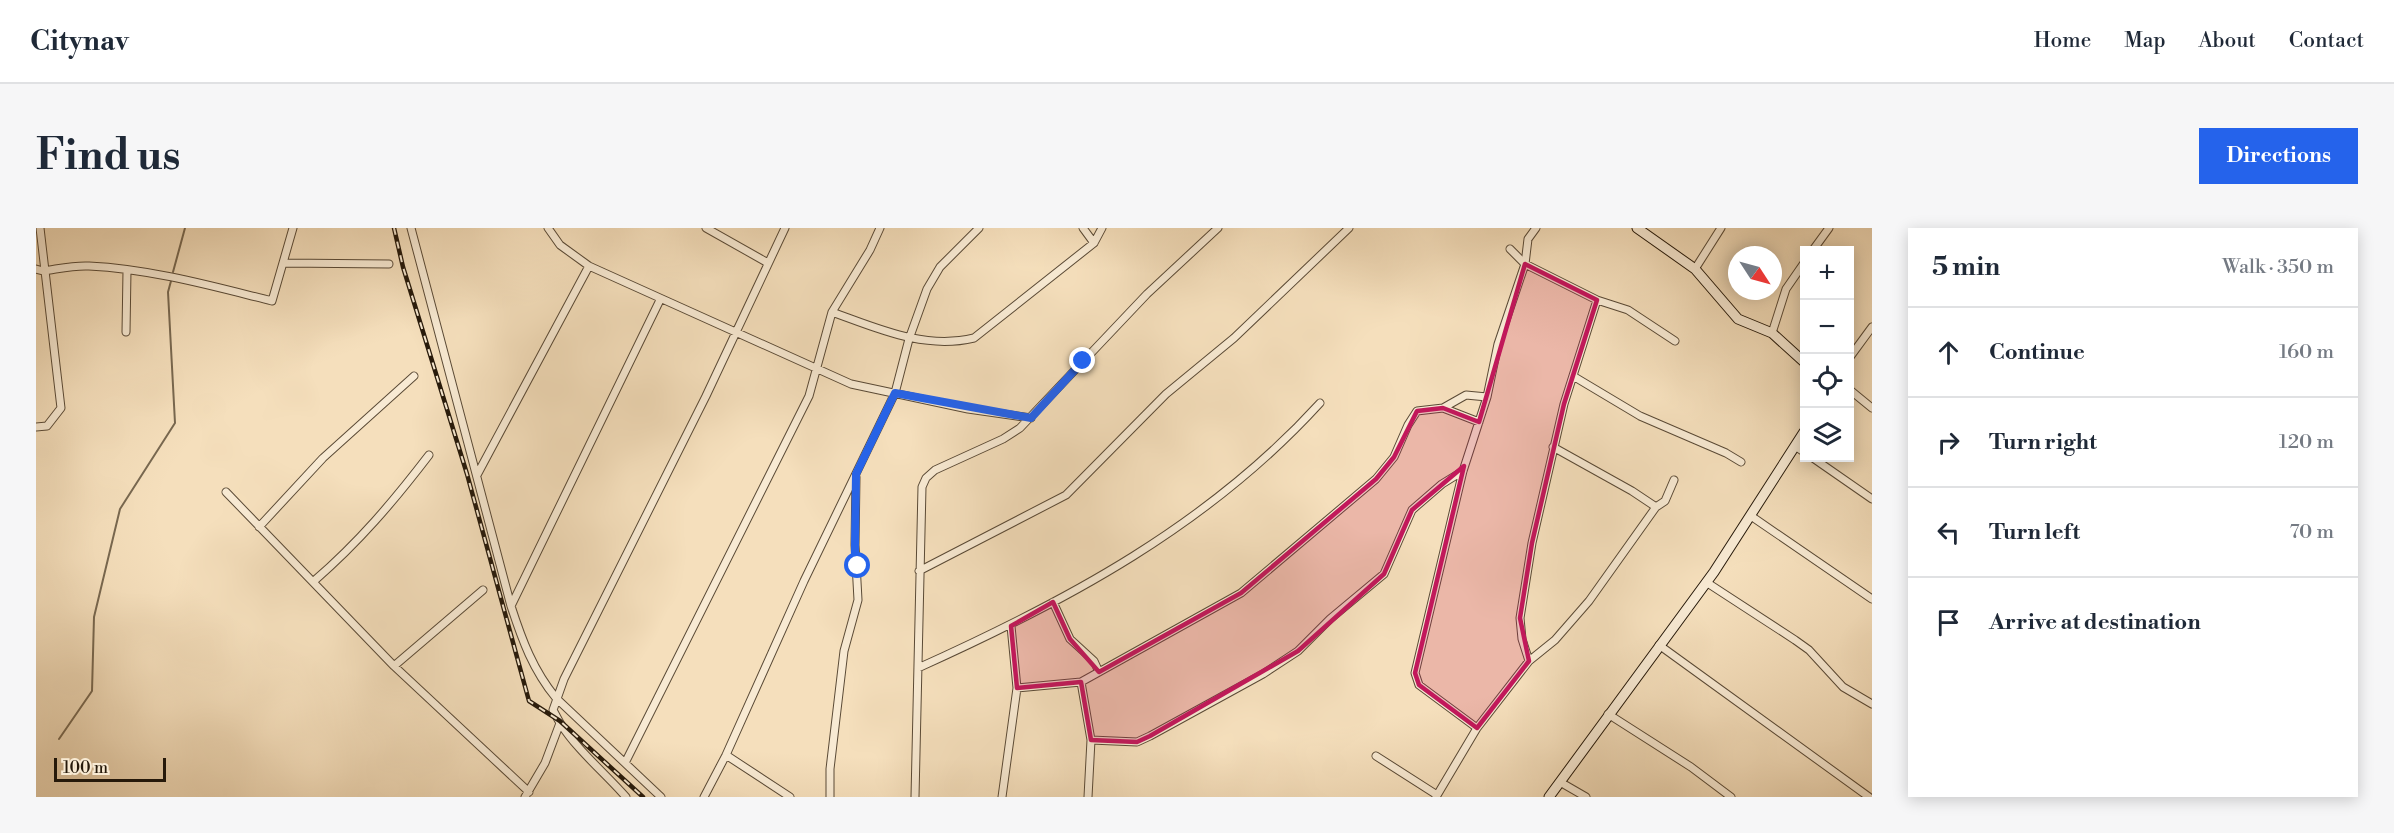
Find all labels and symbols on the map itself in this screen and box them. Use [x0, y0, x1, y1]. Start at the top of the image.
north arrow [1728, 246, 1782, 300]
route end [1069, 347, 1095, 373]
route start [844, 552, 870, 578]
scale bar [54, 755, 166, 782]

